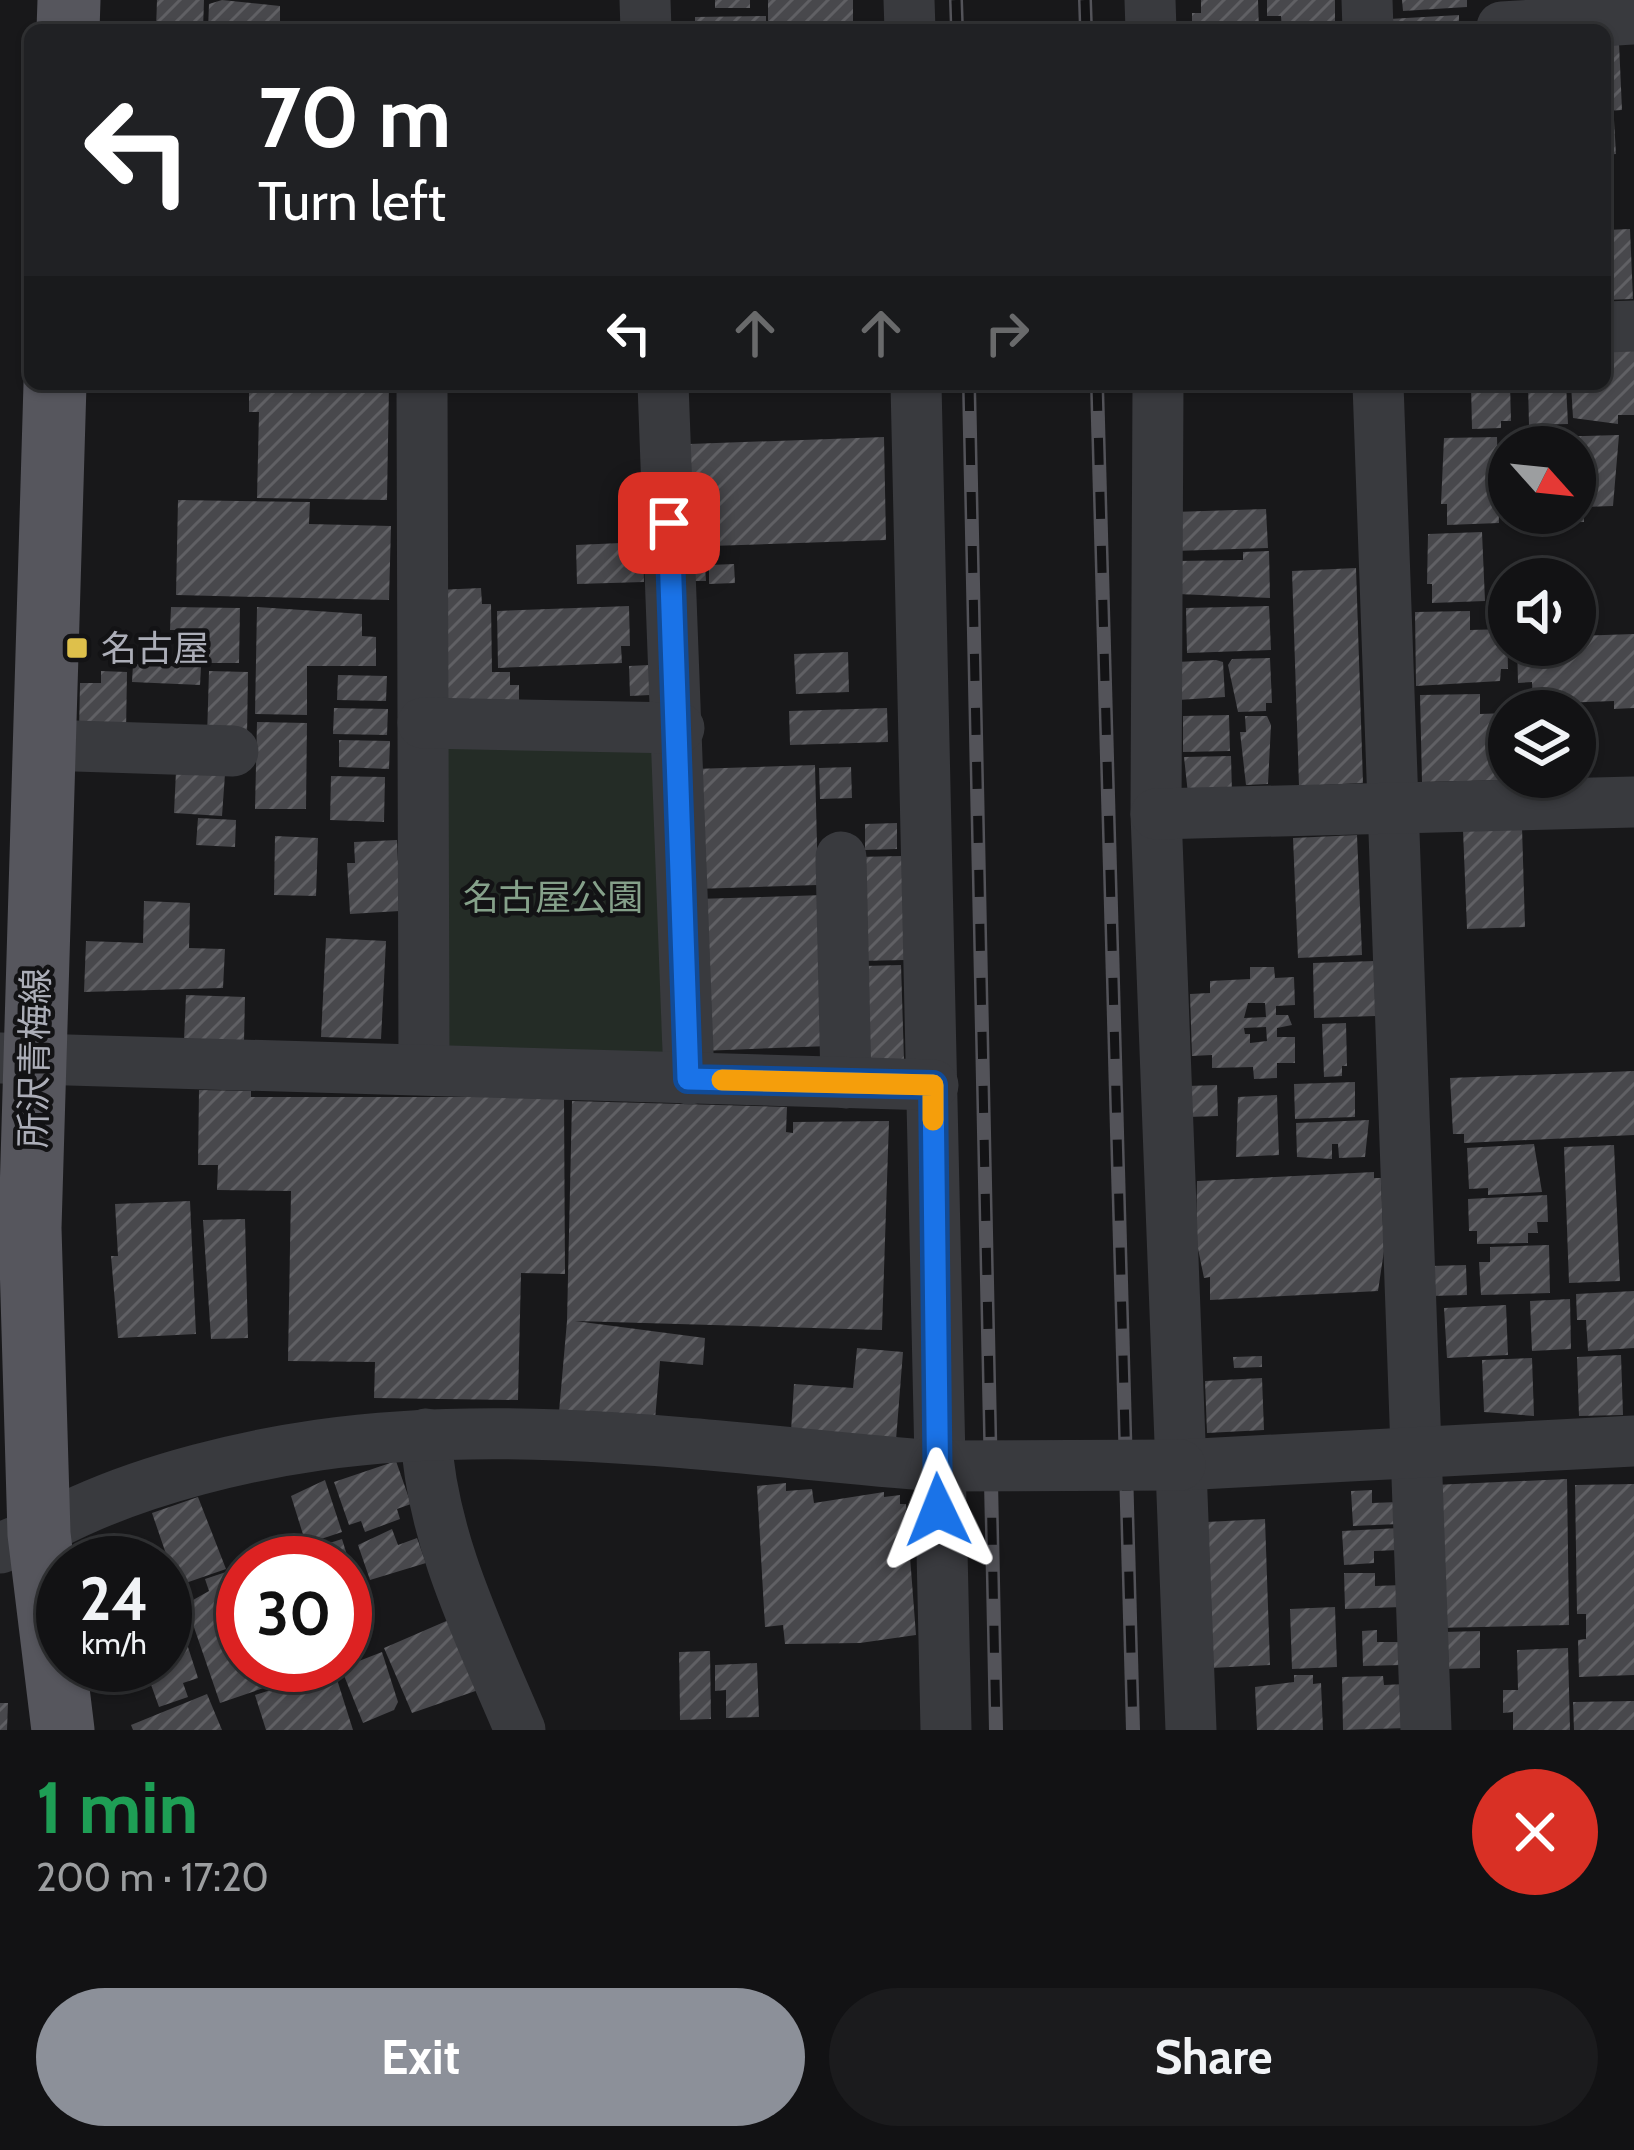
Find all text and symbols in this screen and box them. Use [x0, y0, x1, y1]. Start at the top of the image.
text: 70 m [258, 66, 451, 168]
icon: left [60, 72, 216, 228]
text: Turn left [258, 168, 446, 234]
icon: left [596, 300, 662, 366]
icon: ahead [722, 300, 788, 366]
icon: ahead [848, 300, 914, 366]
icon: right [974, 300, 1040, 366]
north arrow [1488, 426, 1596, 534]
map controls [1488, 426, 1596, 798]
pin [618, 472, 720, 574]
icon: arrive [636, 490, 702, 556]
button: sound [1488, 558, 1596, 666]
place label: 名古屋 [101, 626, 209, 670]
marker: 名古屋 [64, 635, 90, 661]
button: layers [1488, 690, 1596, 798]
park label: 名古屋公園 [463, 875, 643, 919]
street label: 所沢青梅線 [10, 968, 58, 1148]
position arrow [875, 1447, 1001, 1573]
speed limit sign: 30 [216, 1536, 372, 1692]
text: 24 [80, 1562, 149, 1635]
text: km/h [81, 1625, 147, 1662]
text: 1 min [36, 1764, 198, 1851]
button: close [1472, 1769, 1598, 1895]
text: 200 m · 17:20 [36, 1853, 269, 1901]
button: Exit [36, 1988, 805, 2126]
button: Share [829, 1988, 1598, 2126]

